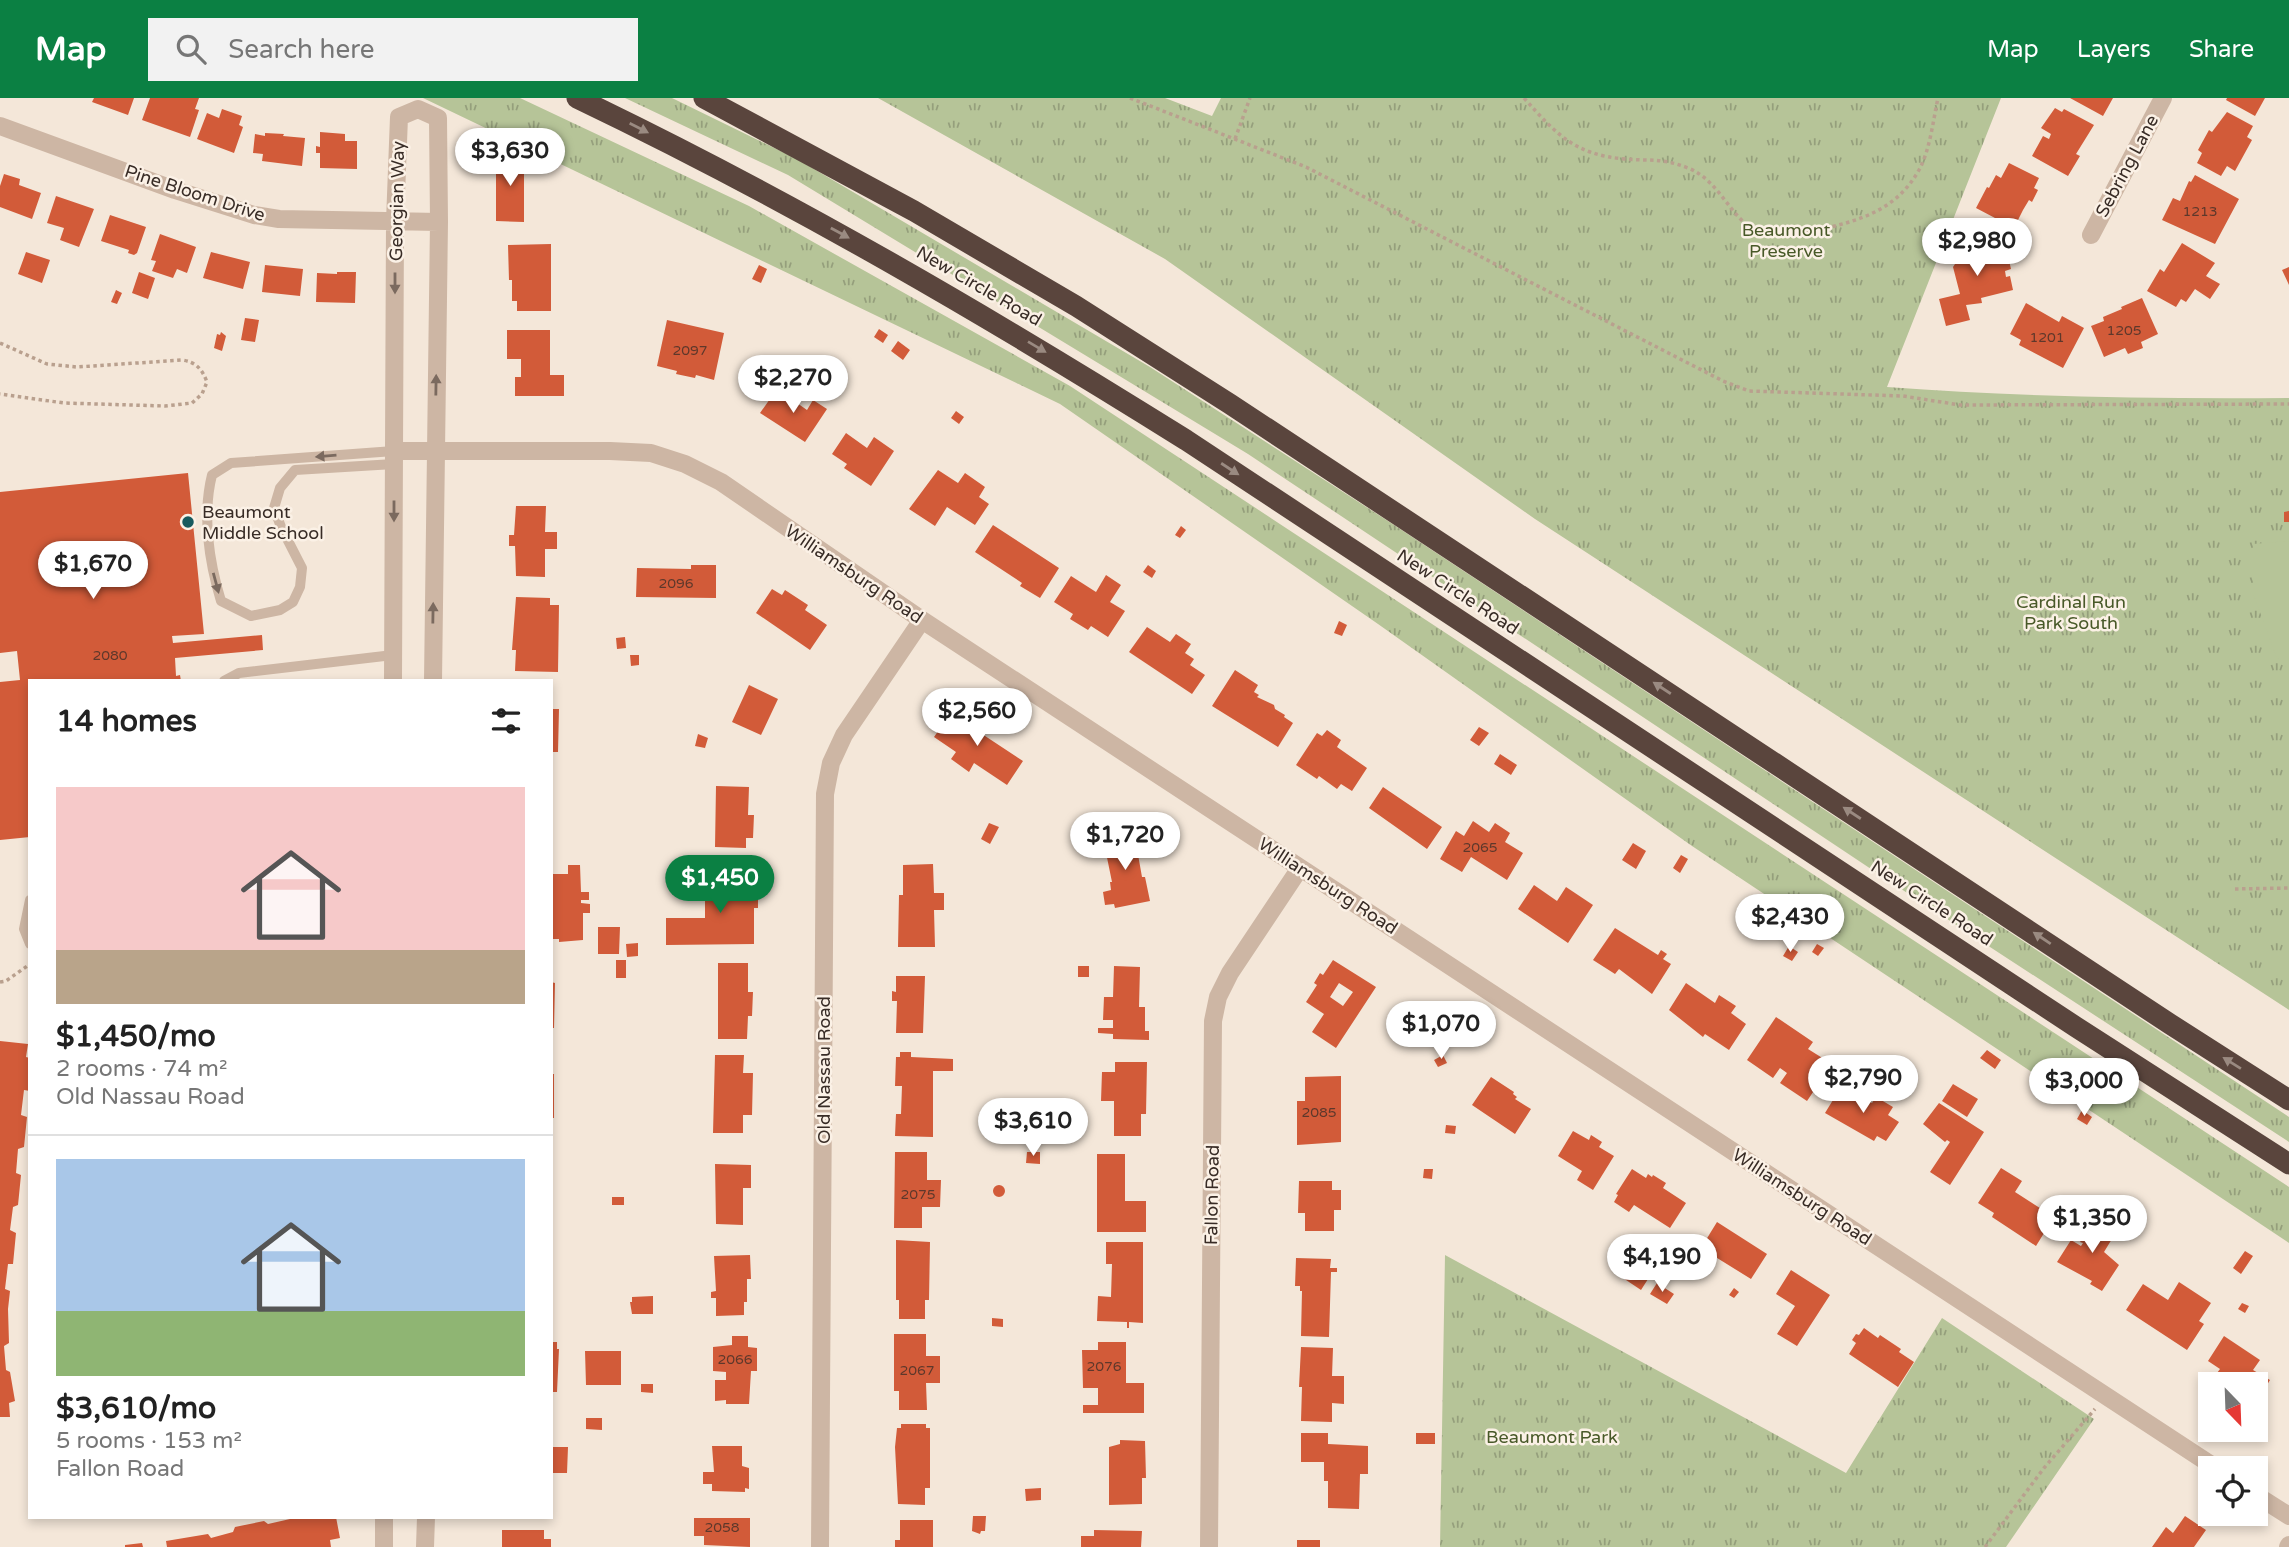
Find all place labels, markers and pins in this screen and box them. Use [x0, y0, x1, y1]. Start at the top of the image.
pin: $3,630 [453, 129, 567, 188]
pin: $2,980 [1920, 218, 2034, 278]
pin: $2,270 [736, 356, 850, 415]
place label: Beaumont Middle School [202, 501, 324, 544]
marker: Beaumont Middle School [180, 514, 196, 530]
pin: $1,670 [36, 542, 150, 601]
pin: $2,560 [920, 688, 1034, 748]
pin: $1,720 [1068, 812, 1182, 872]
pin: $1,450 [663, 856, 777, 915]
pin: $2,430 [1733, 894, 1847, 954]
pin: $1,070 [1384, 1002, 1498, 1061]
pin: $2,790 [1806, 1056, 1920, 1115]
pin: $3,000 [2027, 1058, 2141, 1118]
pin: $3,610 [976, 1098, 1090, 1158]
pin: $1,350 [2035, 1196, 2149, 1255]
pin: $4,190 [1605, 1234, 1719, 1294]

